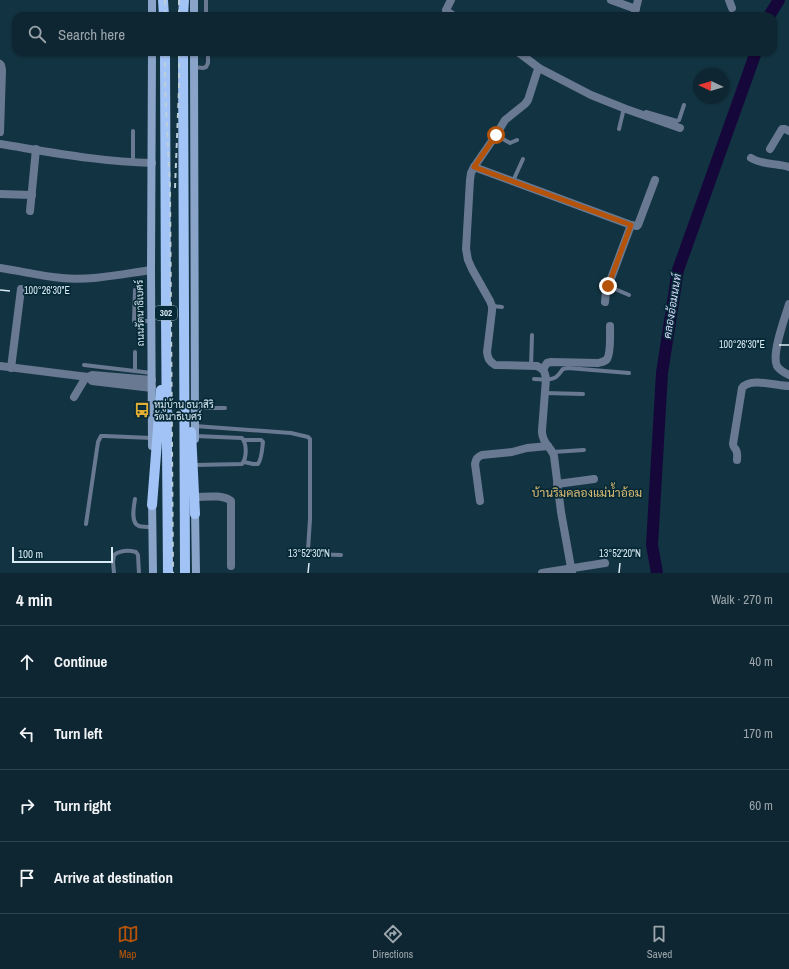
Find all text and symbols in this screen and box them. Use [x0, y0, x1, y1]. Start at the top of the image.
search box [12, 12, 777, 56]
icon: search [26, 23, 48, 45]
text: Search here [58, 24, 125, 45]
north arrow [693, 68, 729, 104]
route start [487, 126, 505, 144]
water label: คลองอ้อมนนท์ [659, 271, 684, 339]
route end [599, 277, 617, 295]
street label: ถนนรัตนาธิเบศร์ [132, 279, 147, 346]
text: 100°26'30"E [24, 284, 70, 297]
road number: 302 [155, 306, 177, 320]
text: 100°26'30"E [719, 338, 765, 351]
place label: หมู่บ้าน ธนาสิริ รัตนาธิเบศร์ [154, 398, 214, 423]
bus stop icon: หมู่บ้าน ธนาสิริ รัตนาธิเบศร์ [133, 401, 151, 419]
district label: บ้านริมคลองแม่น้ำอ้อม [532, 482, 642, 501]
scale bar [12, 545, 113, 564]
text: 100 m [18, 547, 43, 561]
text: 13°52'30"N [288, 547, 330, 560]
text: 13°52'20"N [599, 547, 641, 560]
text: 4 min [16, 588, 52, 611]
text: Walk · 270 m [711, 591, 773, 608]
icon: ahead [16, 651, 38, 673]
text: Continue [54, 651, 107, 672]
text: 40 m [749, 653, 773, 670]
icon: left [16, 723, 38, 745]
text: Turn left [54, 723, 102, 744]
text: 170 m [743, 725, 773, 742]
icon: right [16, 795, 38, 817]
text: Turn right [54, 795, 111, 816]
text: 60 m [749, 797, 773, 814]
icon: arrive [16, 867, 38, 889]
text: Arrive at destination [54, 867, 173, 888]
tab: Map [117, 923, 139, 961]
tab: Directions [372, 923, 413, 961]
tab: Saved [647, 923, 672, 961]

